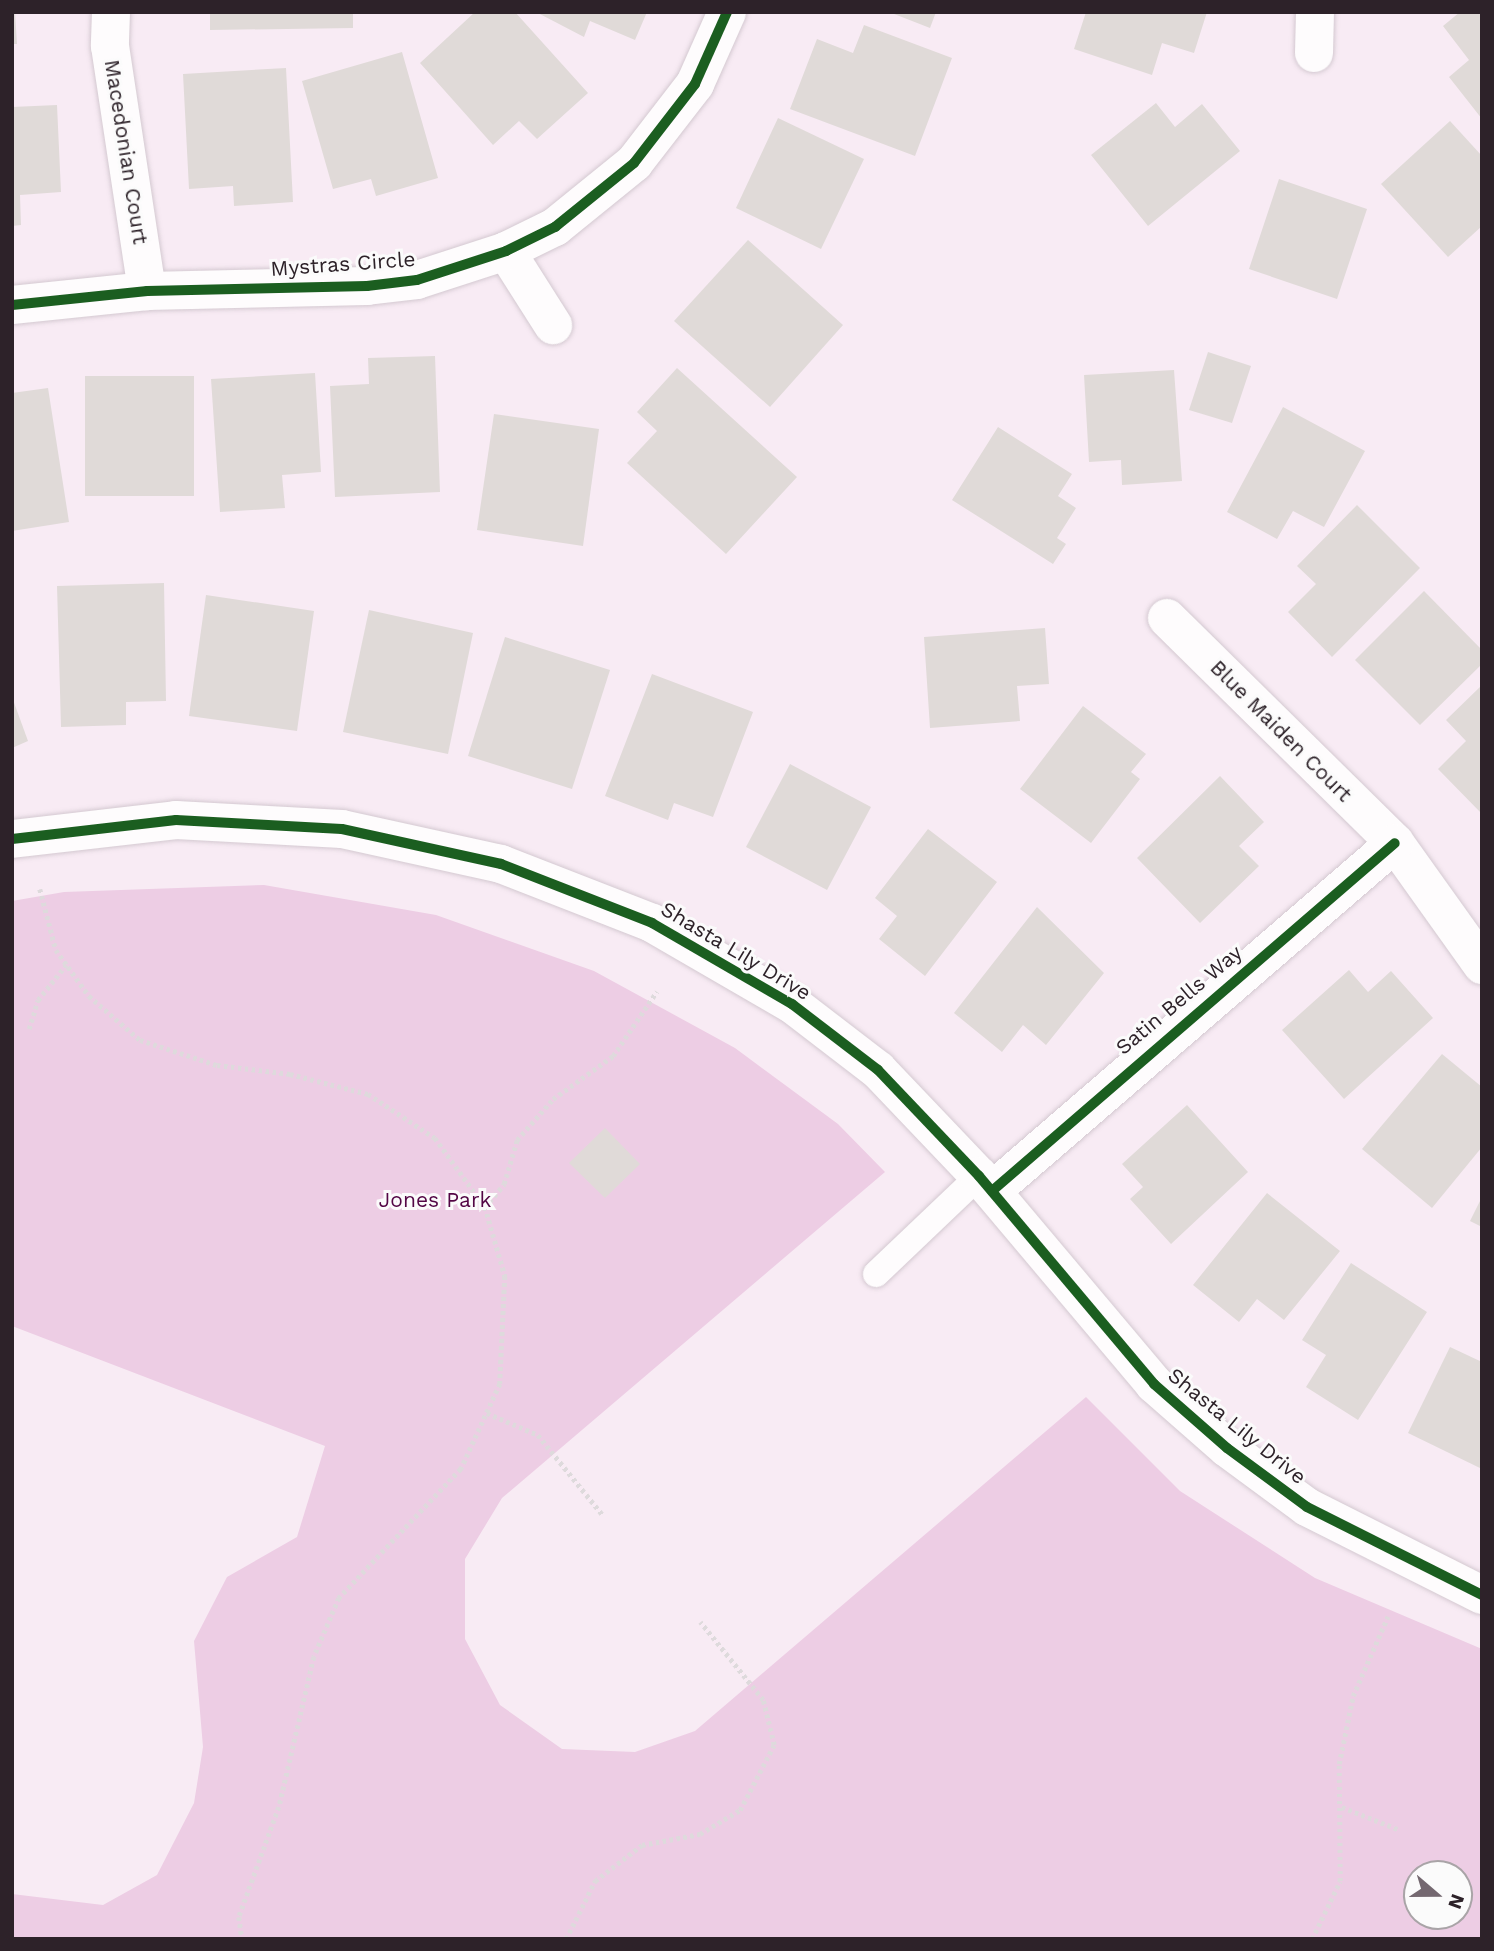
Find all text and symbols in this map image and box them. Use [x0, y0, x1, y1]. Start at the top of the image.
street label: Macedonian Court [99, 58, 153, 246]
street label: Mystras Circle [270, 246, 416, 282]
street label: Blue Maiden Court [1205, 655, 1357, 807]
street label: Shasta Lily Drive [656, 896, 816, 1006]
street label: Satin Bells Way [1111, 940, 1247, 1060]
park label: Jones Park [379, 1187, 491, 1213]
street label: Shasta Lily Drive [1162, 1362, 1312, 1490]
north arrow [1403, 1860, 1473, 1930]
text: N [1443, 1891, 1470, 1912]

